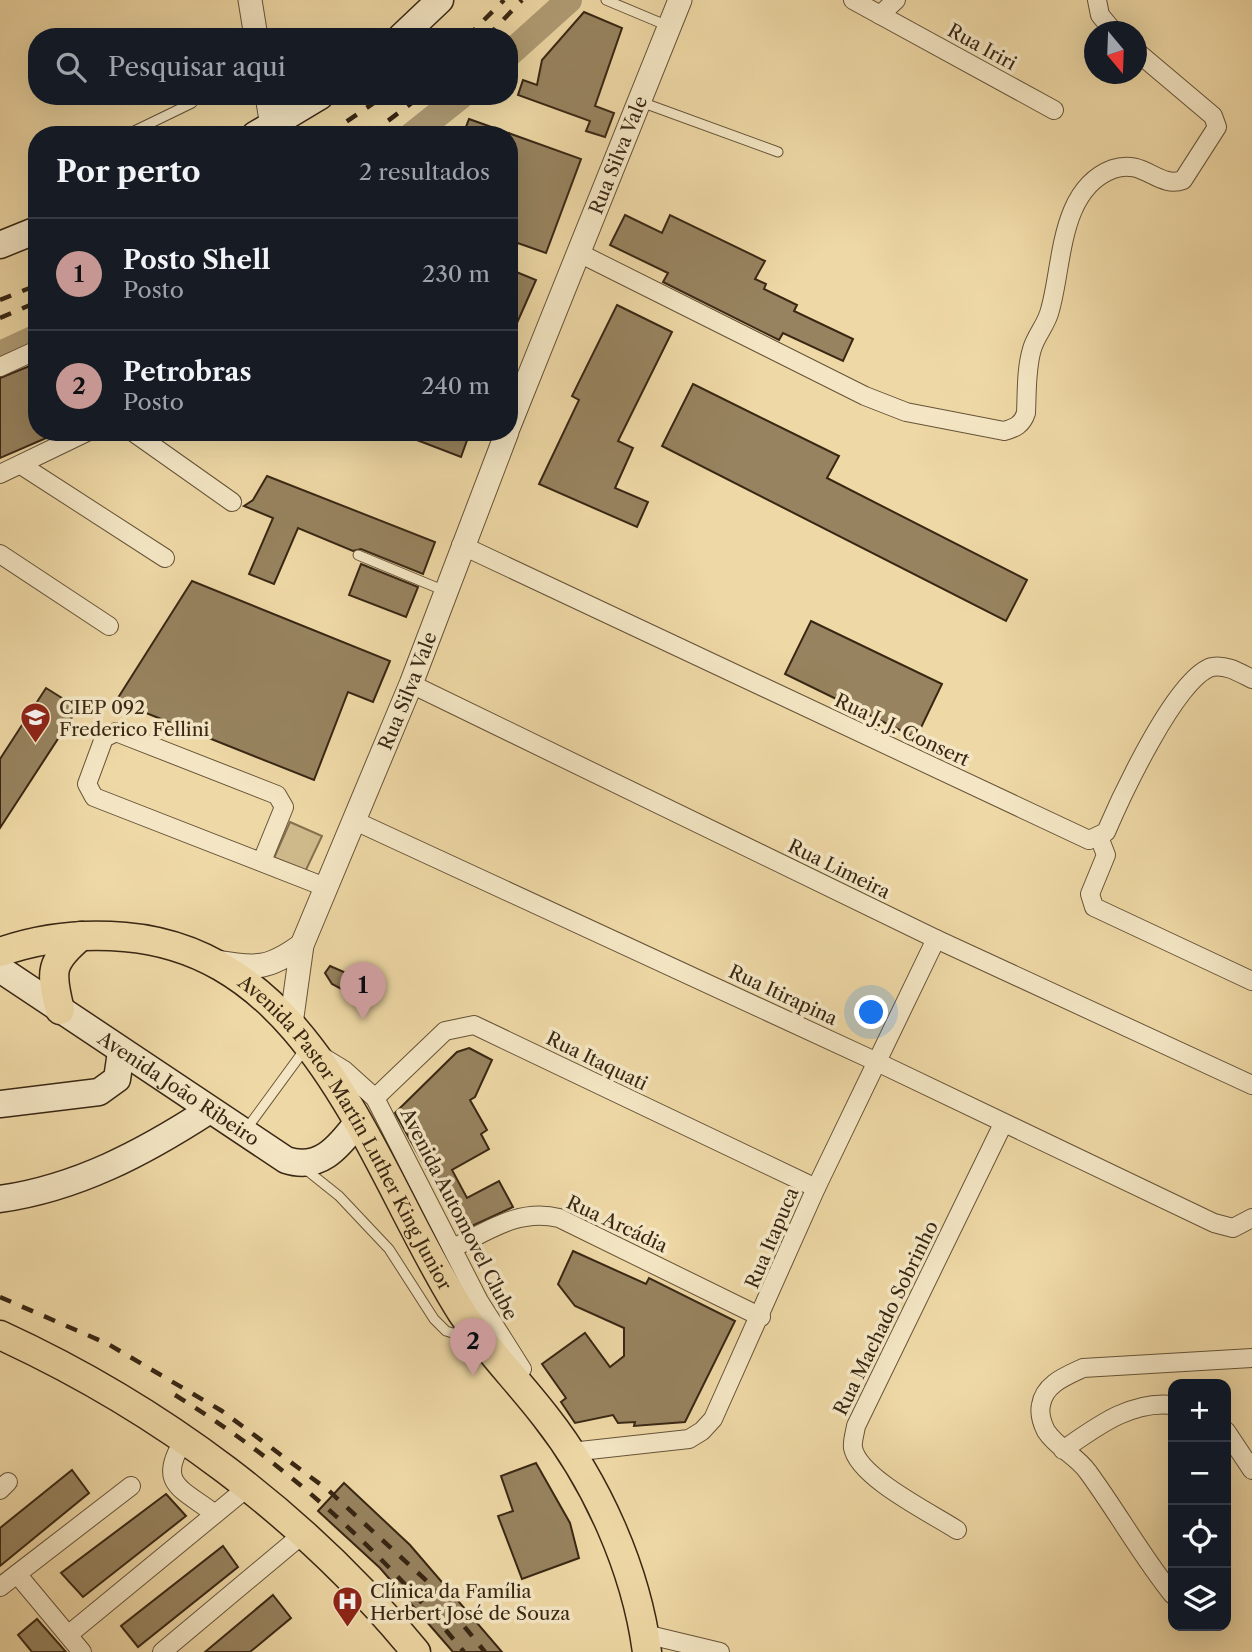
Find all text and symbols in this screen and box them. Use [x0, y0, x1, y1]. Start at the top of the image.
street label: Rua Iriri [944, 19, 1021, 75]
north arrow [1084, 21, 1147, 84]
search box [28, 28, 518, 105]
icon: search [52, 48, 90, 86]
text: Pesquisar aqui [108, 51, 286, 83]
street label: Rua Silva Vale [584, 93, 652, 217]
text: Por perto [56, 153, 201, 190]
text: 2 resultados [359, 158, 490, 186]
text: Posto Shell [123, 244, 271, 276]
text: 1 [74, 260, 84, 288]
text: 230 m [422, 260, 490, 288]
text: Posto [123, 276, 184, 304]
text: Petrobras [123, 356, 252, 388]
text: 2 [72, 372, 86, 400]
text: 240 m [421, 372, 490, 400]
text: Posto [123, 388, 184, 416]
street label: Rua Silva Vale [373, 628, 441, 753]
street label: Rua J. J. Consert [831, 689, 973, 771]
place label: CIEP 092 Frederico Fellini [59, 696, 210, 741]
school or university icon: CIEP 092 Frederico Fellini [19, 701, 53, 745]
street label: Rua Limeira [784, 834, 894, 904]
street label: Rua Itirapina [725, 960, 841, 1030]
pin: 1 [340, 962, 386, 1020]
street label: Avenida Pastor Martin Luther King Junior [233, 969, 457, 1294]
your location [854, 995, 888, 1029]
street label: Avenida João Ribeiro [93, 1026, 264, 1151]
street label: Rua Itaquati [543, 1027, 652, 1095]
street label: Avenida Automovel Clube [395, 1103, 522, 1324]
street label: Rua Itapuca [740, 1184, 804, 1292]
street label: Rua Arcádia [563, 1191, 671, 1257]
street label: Rua Machado Sobrinho [829, 1217, 943, 1419]
pin: 2 [450, 1318, 496, 1376]
map controls [1168, 1379, 1231, 1631]
button: + [1168, 1379, 1231, 1442]
button: − [1168, 1442, 1231, 1505]
button: locate [1168, 1505, 1231, 1568]
button: layers [1168, 1568, 1231, 1631]
place label: Clínica da Família Herbert José de Souza [370, 1580, 570, 1625]
hospital icon: Clínica da Família Herbert José de Souza [330, 1585, 364, 1629]

